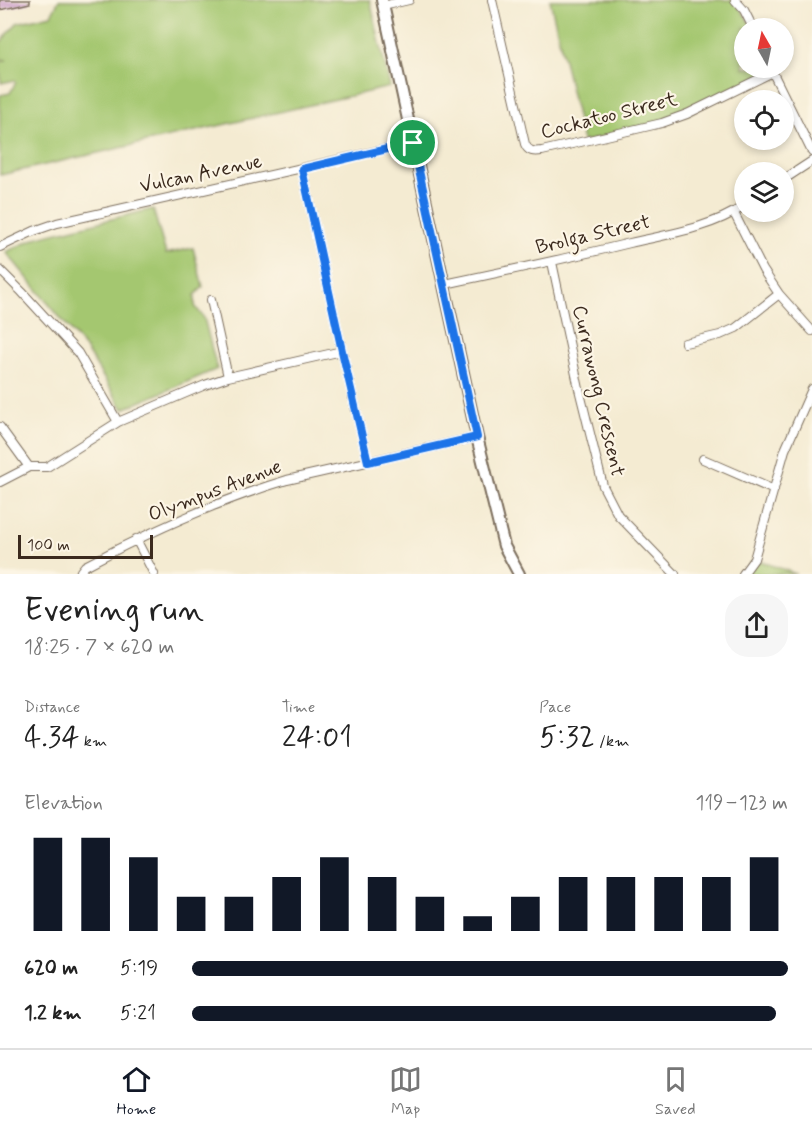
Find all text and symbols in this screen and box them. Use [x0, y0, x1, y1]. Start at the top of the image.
north arrow [734, 18, 794, 78]
map controls [734, 18, 794, 222]
street label: Cockatoo Street [538, 86, 680, 146]
button: locate [734, 90, 794, 150]
pin [387, 117, 438, 168]
icon: arrive [396, 126, 429, 159]
street label: Vulcan Avenue [137, 148, 265, 200]
button: layers [734, 162, 794, 222]
street label: Brolga Street [533, 209, 653, 263]
street label: Currawong Crescent [564, 303, 631, 480]
street label: Olympus Avenue [144, 453, 286, 529]
scale bar [18, 532, 153, 560]
text: 100 m [27, 535, 70, 556]
text: Evening run [24, 589, 204, 633]
button: share [725, 594, 788, 657]
text: 18:25 · 7 × 620 m [24, 634, 174, 661]
text: Distance [24, 697, 80, 718]
text: Time [282, 697, 315, 718]
text: Pace [539, 697, 571, 718]
text: 4.34 [24, 718, 79, 757]
text: 24:01 [282, 718, 352, 757]
text: 5:32 [539, 718, 595, 757]
text: km [79, 731, 107, 752]
text: /km [595, 731, 629, 752]
text: Elevation [24, 790, 103, 817]
text: 119–123 m [696, 790, 788, 817]
text: 620 m [24, 955, 78, 982]
text: 5:19 [120, 955, 158, 982]
text: 1.2 km [24, 1000, 81, 1027]
text: 5:21 [120, 1000, 156, 1027]
tab: Home [116, 1063, 156, 1120]
tab: Map [389, 1063, 422, 1120]
tab: Saved [655, 1063, 696, 1120]

